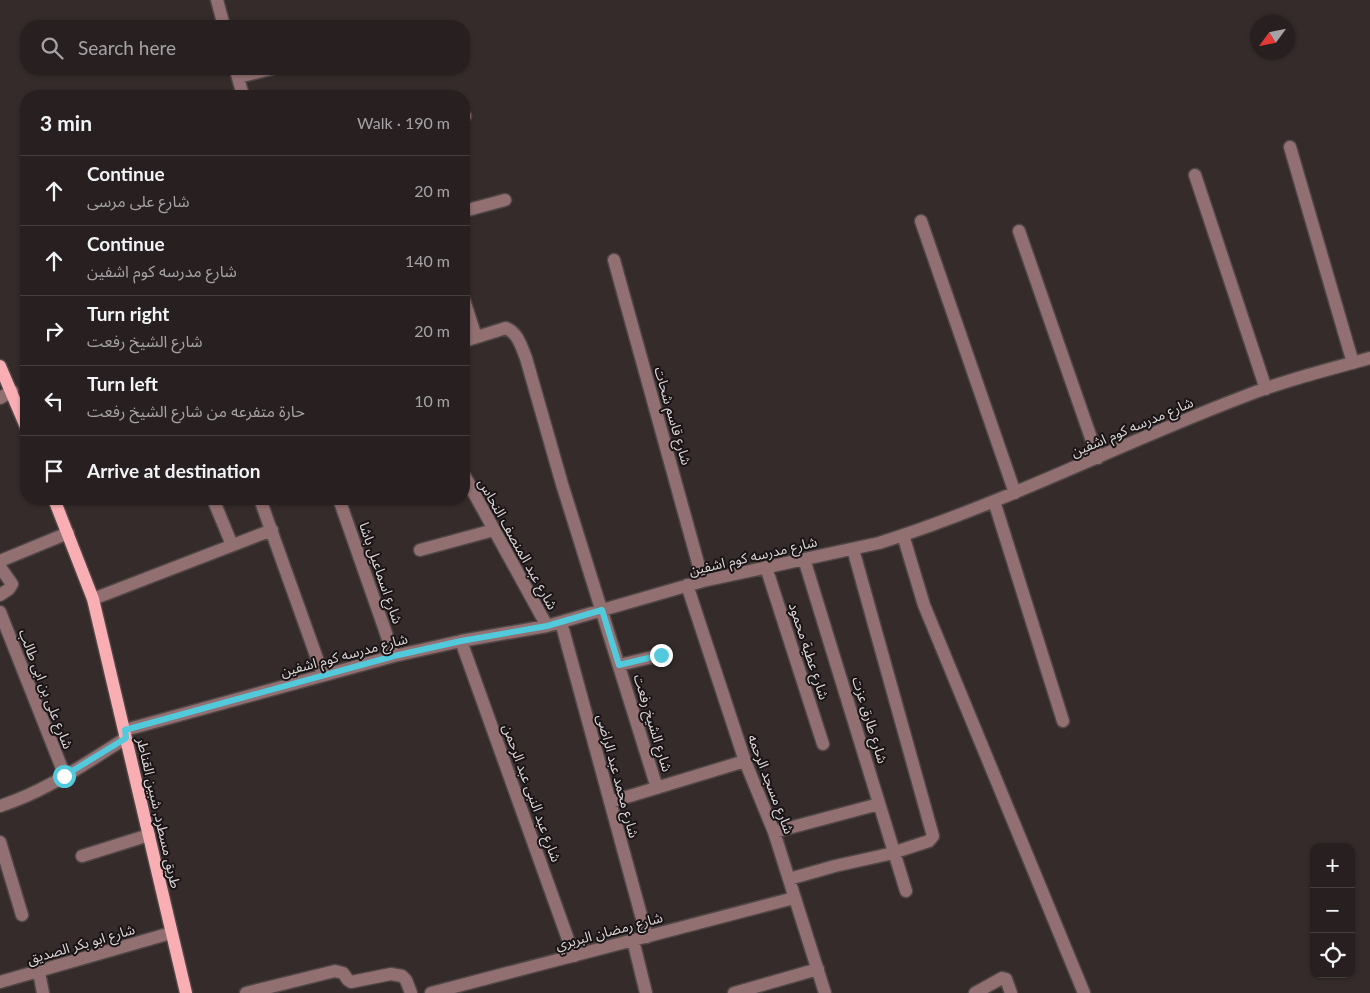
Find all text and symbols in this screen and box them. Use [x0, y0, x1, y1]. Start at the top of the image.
north arrow [1250, 15, 1295, 60]
search box [20, 20, 470, 75]
icon: search [38, 34, 66, 62]
text: Search here [78, 36, 176, 59]
text: 3 min [40, 110, 92, 135]
text: Walk · 190 m [357, 113, 450, 132]
text: Continue [87, 162, 165, 185]
icon: ahead [40, 177, 68, 205]
text: 20 m [414, 181, 450, 200]
text: شارع على مرسى [87, 191, 190, 210]
text: Continue [87, 232, 165, 255]
icon: ahead [40, 247, 68, 275]
text: 140 m [405, 251, 450, 270]
text: شارع مدرسه كوم اشفين [87, 261, 237, 280]
text: Turn right [87, 302, 169, 325]
icon: right [40, 317, 68, 345]
text: 20 m [414, 321, 450, 340]
text: شارع الشيخ رفعت [87, 331, 203, 350]
street label: شارع قاسم شحات [648, 365, 696, 468]
text: Turn left [87, 372, 158, 395]
icon: left [40, 387, 68, 415]
text: 10 m [414, 391, 450, 410]
street label: شارع مدرسه كوم اشفين [1068, 393, 1197, 463]
text: حارة متفرعه من شارع الشيخ رفعت [87, 401, 305, 420]
icon: arrive [40, 457, 68, 485]
text: Arrive at destination [87, 459, 260, 482]
street label: شارع عبد المنصف النحاس [473, 475, 562, 614]
street label: شارع اسماعيل باشا [353, 520, 407, 627]
street label: شارع مدرسه كوم اشفين [687, 532, 819, 581]
street label: شارع عطية محمود [783, 600, 833, 703]
street label: شارع على بن ابى طالب [13, 626, 77, 752]
street label: شارع مدرسه كوم اشفين [278, 629, 410, 683]
route end [650, 644, 673, 667]
street label: شارع الشيخ رفعت [628, 672, 676, 775]
street label: شارع طارق عزت [846, 674, 892, 766]
street label: شارع محمد عبد الراضى [591, 712, 643, 840]
street label: شارع عبد النبى عبد الرحمن [497, 722, 565, 865]
street label: شارع مسجد الرحمه [742, 732, 798, 837]
street label: طريق مسطرد, شبين القناطر [132, 735, 185, 890]
route start [53, 765, 76, 788]
map controls [1310, 843, 1355, 978]
button: + [1310, 843, 1355, 888]
button: − [1310, 888, 1355, 933]
street label: شارع رمضان البربري [553, 908, 665, 956]
street label: شارع ابو بكر الصديق [25, 920, 138, 970]
button: locate [1310, 933, 1355, 978]

